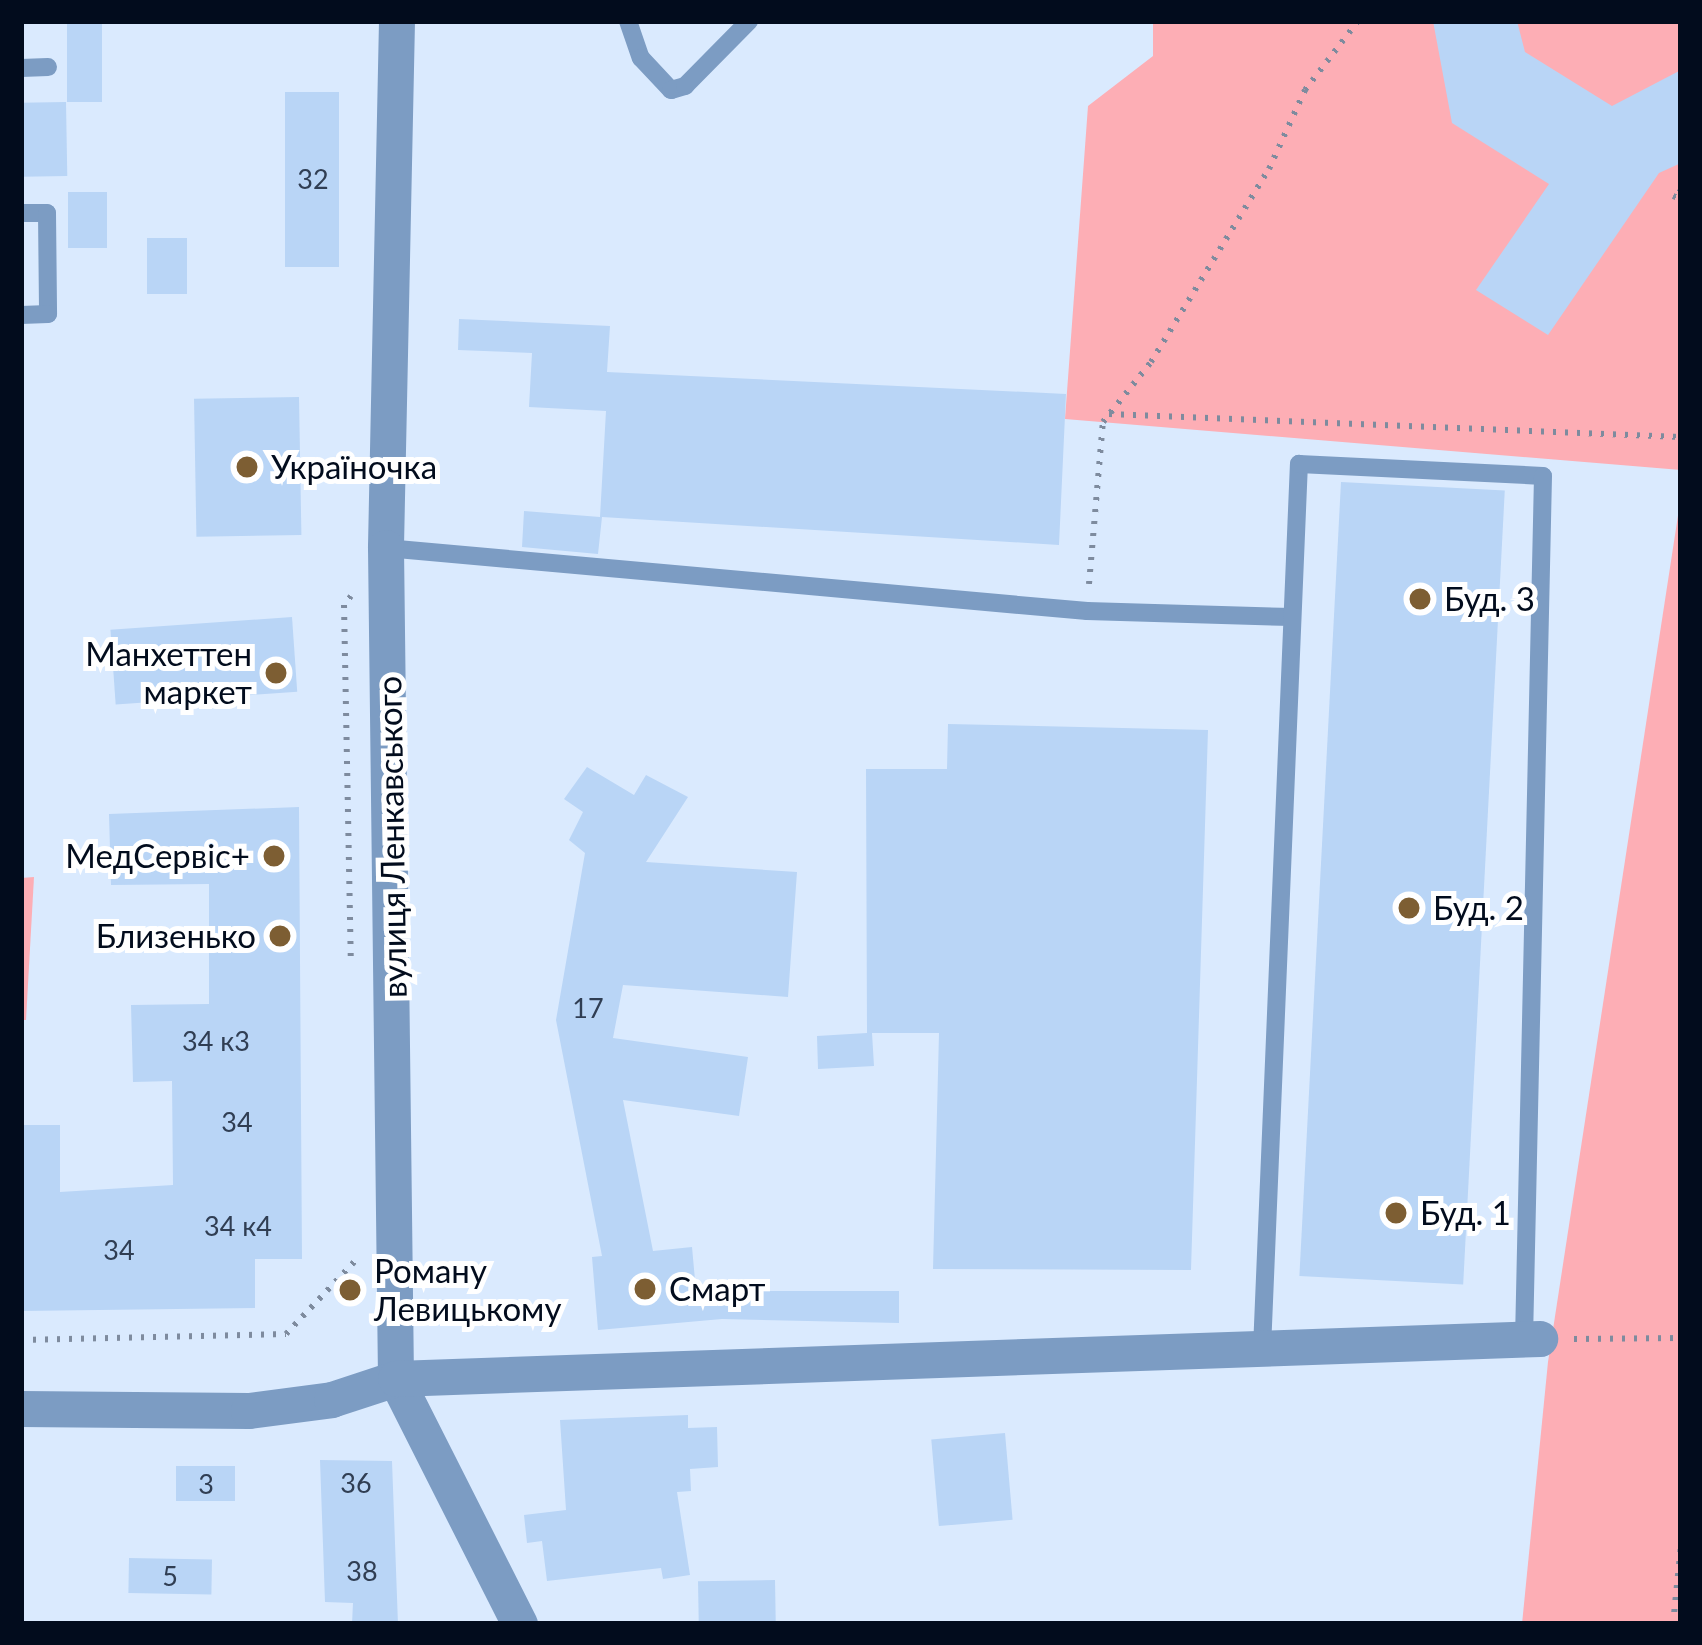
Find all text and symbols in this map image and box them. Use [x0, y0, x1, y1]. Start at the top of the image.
house number: 32 [297, 163, 329, 195]
place label: Україночка [271, 447, 437, 487]
marker: Україночка [234, 454, 260, 480]
place label: Буд. 3 [1444, 579, 1535, 619]
marker: Буд. 3 [1407, 586, 1433, 612]
place label: Манхеттен маркет [85, 634, 252, 712]
marker: Манхеттен маркет [263, 660, 289, 686]
street label: вулиця Ленкавського [369, 676, 415, 998]
place label: МедСервіс+ [65, 836, 250, 876]
marker: МедСервіс+ [261, 843, 287, 869]
place label: Буд. 2 [1433, 888, 1524, 928]
marker: Буд. 2 [1396, 895, 1422, 921]
place label: Близенько [96, 916, 256, 956]
marker: Близенько [267, 923, 293, 949]
house number: 17 [572, 992, 604, 1024]
house number: 34 к3 [182, 1025, 250, 1057]
house number: 34 [221, 1106, 253, 1138]
place label: Буд. 1 [1420, 1193, 1511, 1233]
marker: Буд. 1 [1383, 1200, 1409, 1226]
house number: 34 к4 [204, 1210, 272, 1242]
house number: 34 [103, 1234, 135, 1266]
place label: Роману Левицькому [374, 1251, 561, 1329]
place label: Смарт [669, 1269, 765, 1309]
marker: Смарт [632, 1276, 658, 1302]
marker: Роману Левицькому [337, 1277, 363, 1303]
house number: 36 [340, 1467, 372, 1499]
house number: 3 [198, 1468, 214, 1500]
house number: 38 [346, 1555, 378, 1587]
house number: 5 [162, 1560, 178, 1592]

